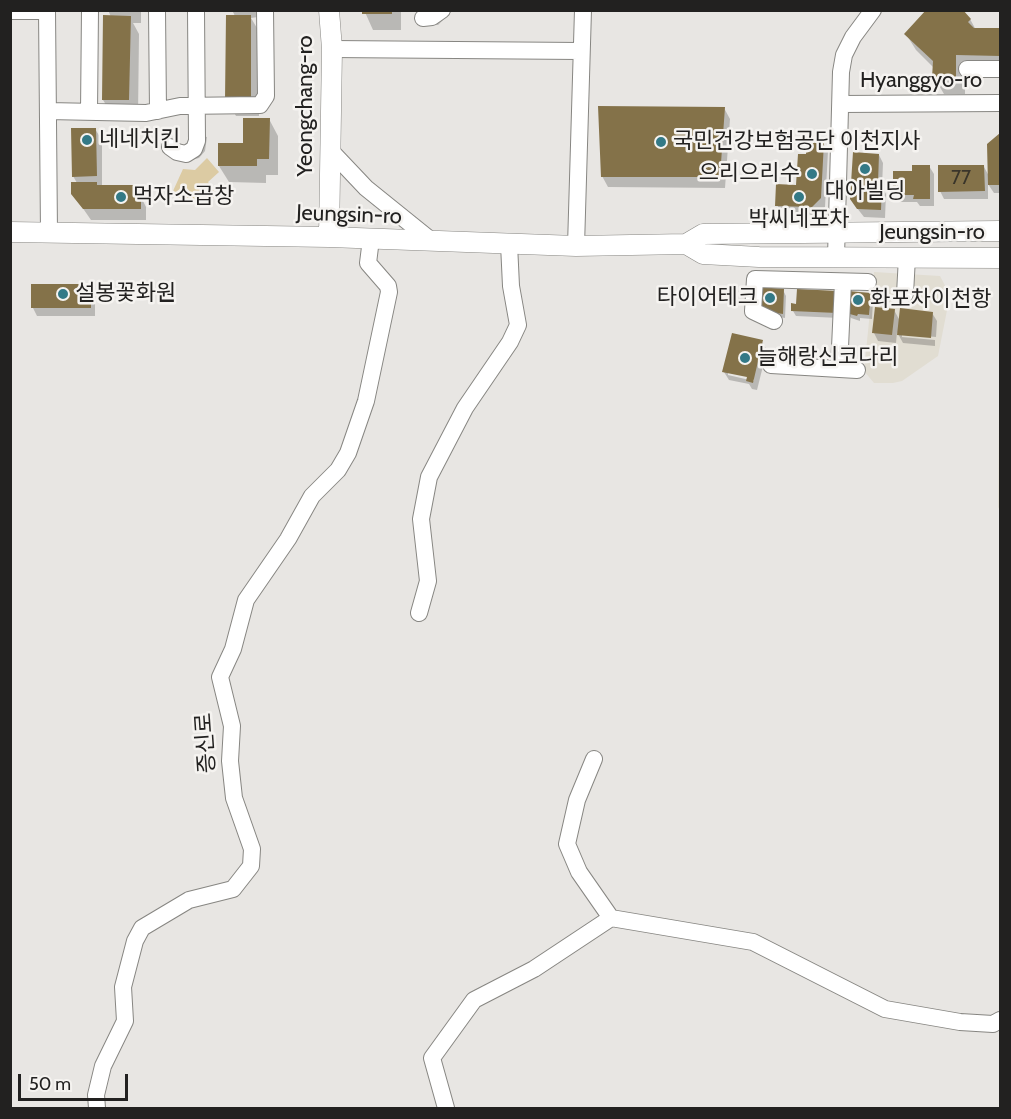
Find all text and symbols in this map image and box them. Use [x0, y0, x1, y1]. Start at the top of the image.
street label: Yeongchang-ro [293, 35, 319, 177]
street label: Hyanggyo-ro [860, 68, 982, 94]
place label: 네네치킨 [99, 127, 180, 153]
place label: 국민건강보험공단 이천지사 [673, 129, 921, 155]
marker: 네네치킨 [80, 133, 94, 147]
marker: 국민건강보험공단 이천지사 [654, 135, 668, 149]
place label: 으리으리수 [699, 161, 800, 187]
marker: 대아빌딩 [858, 162, 872, 176]
house number: 77 [951, 166, 971, 190]
marker: 으리으리수 [805, 167, 819, 181]
place label: 대아빌딩 [825, 179, 905, 205]
place label: 먹자소곱창 [133, 184, 234, 210]
marker: 먹자소곱창 [114, 190, 128, 204]
marker: 박씨네포차 [792, 190, 806, 204]
street label: Jeungsin-ro [296, 200, 402, 230]
place label: 박씨네포차 [748, 207, 850, 233]
street label: Jeungsin-ro [879, 220, 985, 246]
place label: 설봉꽃화원 [75, 281, 176, 307]
place label: 타이어테크 [657, 285, 758, 311]
marker: 설봉꽃화원 [56, 287, 70, 301]
place label: 화포차이천항 [870, 287, 991, 313]
marker: 타이어테크 [763, 291, 777, 305]
marker: 화포차이천항 [851, 293, 865, 307]
place label: 늘해랑신코다리 [757, 345, 899, 371]
marker: 늘해랑신코다리 [738, 351, 752, 365]
street label: 증신로 [191, 712, 221, 774]
scale bar [21, 1062, 130, 1100]
text: 50 m [29, 1073, 71, 1095]

